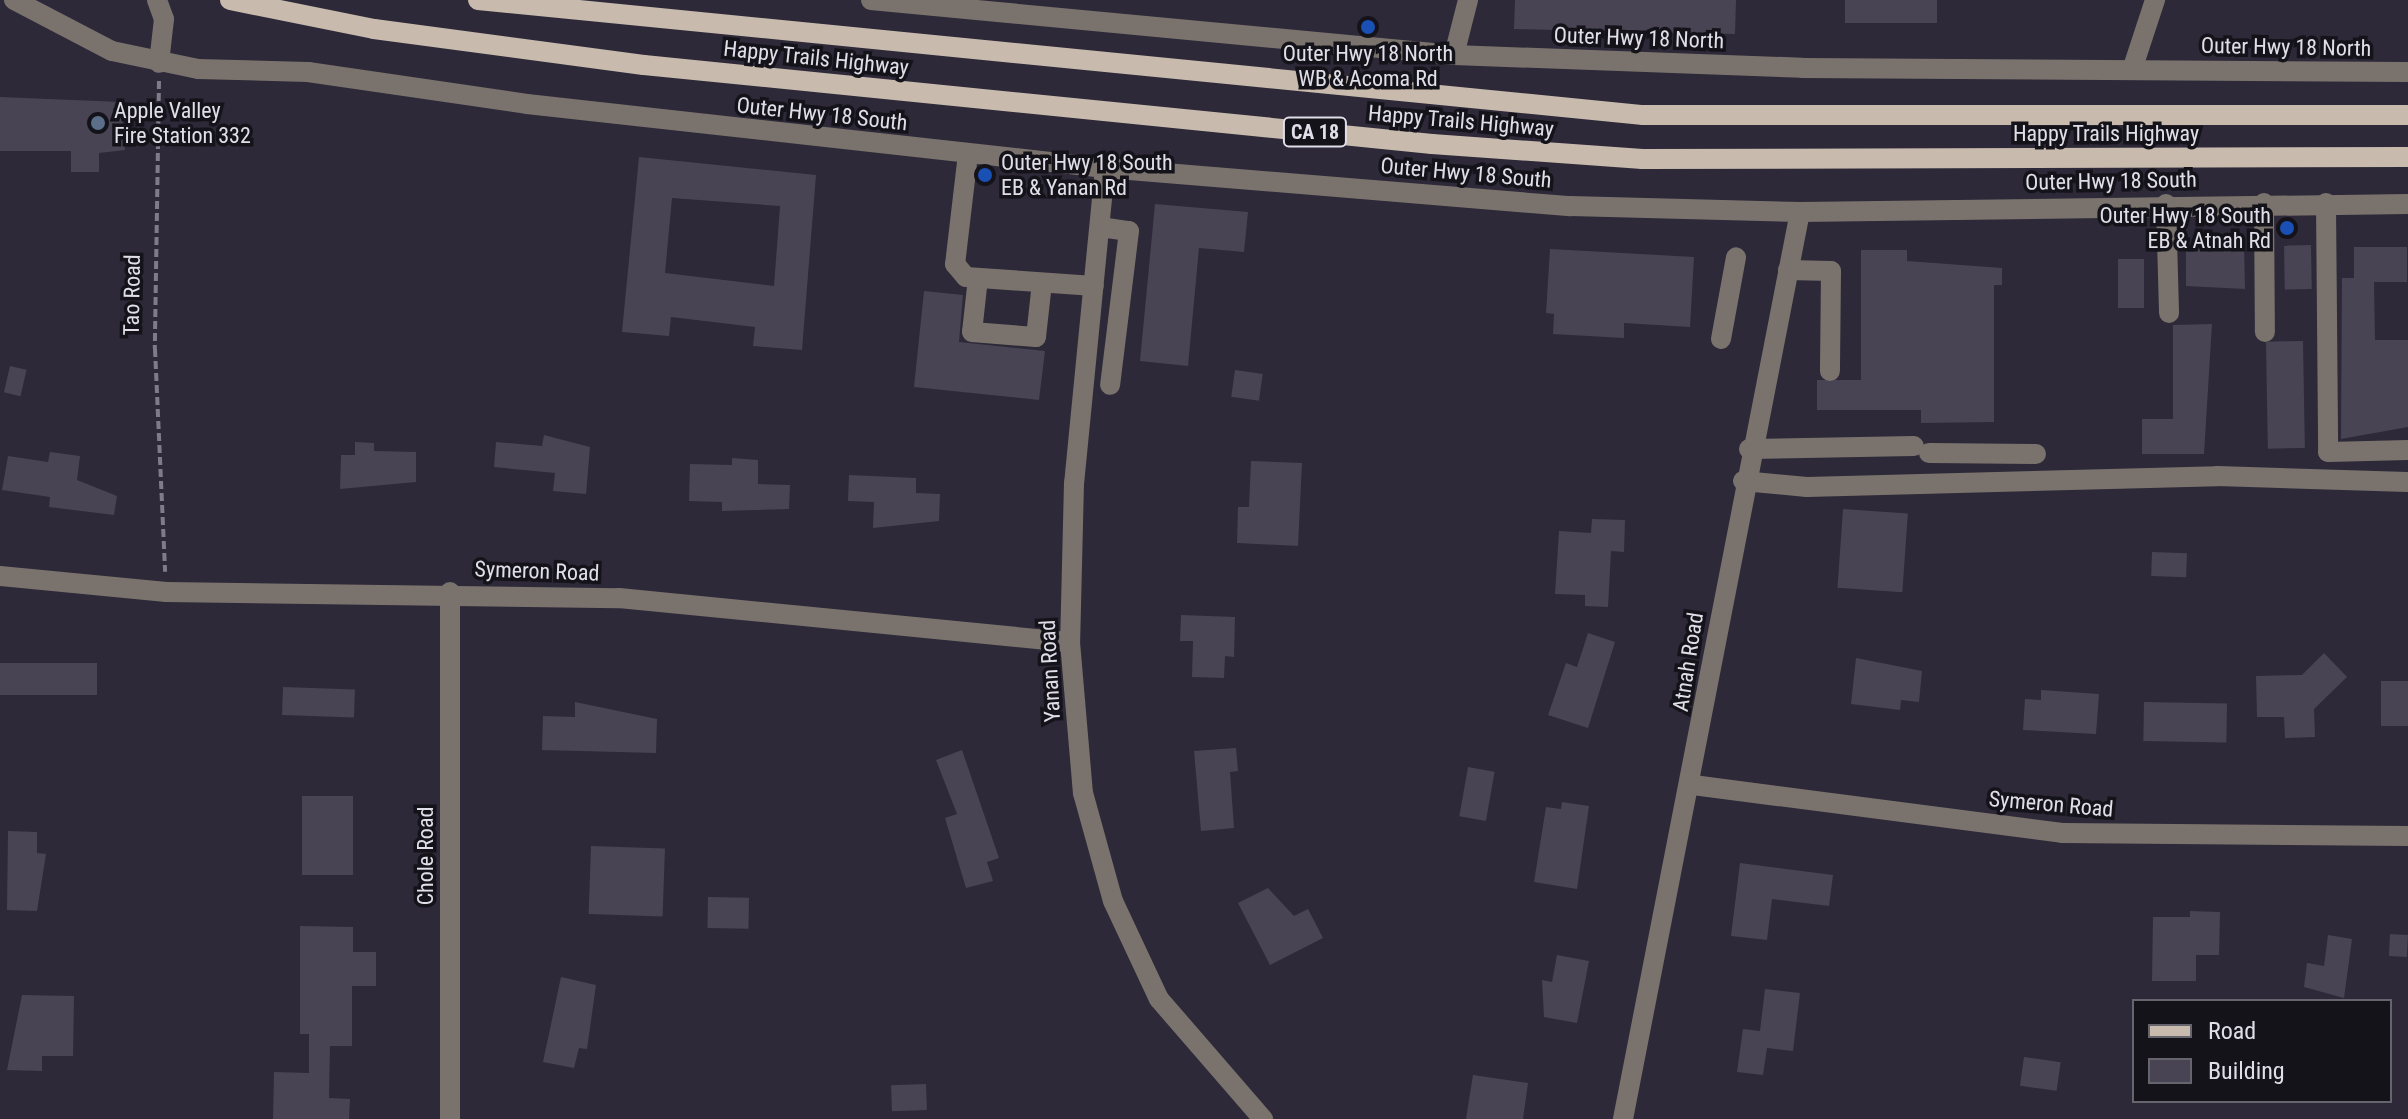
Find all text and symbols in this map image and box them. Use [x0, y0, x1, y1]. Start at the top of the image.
marker: Outer Hwy 18 North WB & Acoma Rd [1359, 18, 1377, 36]
street label: Outer Hwy 18 North [1553, 22, 1725, 54]
street label: Outer Hwy 18 North [2201, 32, 2371, 62]
street label: Happy Trails Highway [722, 35, 910, 81]
place label: Outer Hwy 18 North WB & Acoma Rd [1283, 40, 1453, 92]
street label: Outer Hwy 18 South [735, 92, 909, 136]
place label: Apple Valley Fire Station 332 [114, 97, 251, 148]
street label: Happy Trails Highway [1367, 100, 1555, 142]
marker: Apple Valley Fire Station 332 [89, 114, 107, 132]
road number: CA 18 [1281, 116, 1349, 148]
street label: Happy Trails Highway [2013, 121, 2199, 147]
place label: Outer Hwy 18 South EB & Yanan Rd [1001, 149, 1173, 200]
street label: Outer Hwy 18 South [1379, 152, 1553, 194]
marker: Outer Hwy 18 South EB & Yanan Rd [976, 166, 994, 184]
street label: Outer Hwy 18 South [2025, 166, 2197, 196]
place label: Outer Hwy 18 South EB & Atnah Rd [2099, 202, 2271, 254]
marker: Outer Hwy 18 South EB & Atnah Rd [2278, 219, 2296, 237]
street label: Tao Road [118, 254, 146, 336]
street label: Symeron Road [474, 556, 600, 586]
street label: Atnah Road [1667, 611, 1709, 713]
street label: Yanan Road [1034, 619, 1066, 723]
street label: Symeron Road [1988, 785, 2114, 823]
street label: Chole Road [413, 807, 439, 905]
legend [2132, 999, 2392, 1103]
text: Road [2208, 1017, 2256, 1045]
text: Building [2208, 1057, 2285, 1085]

